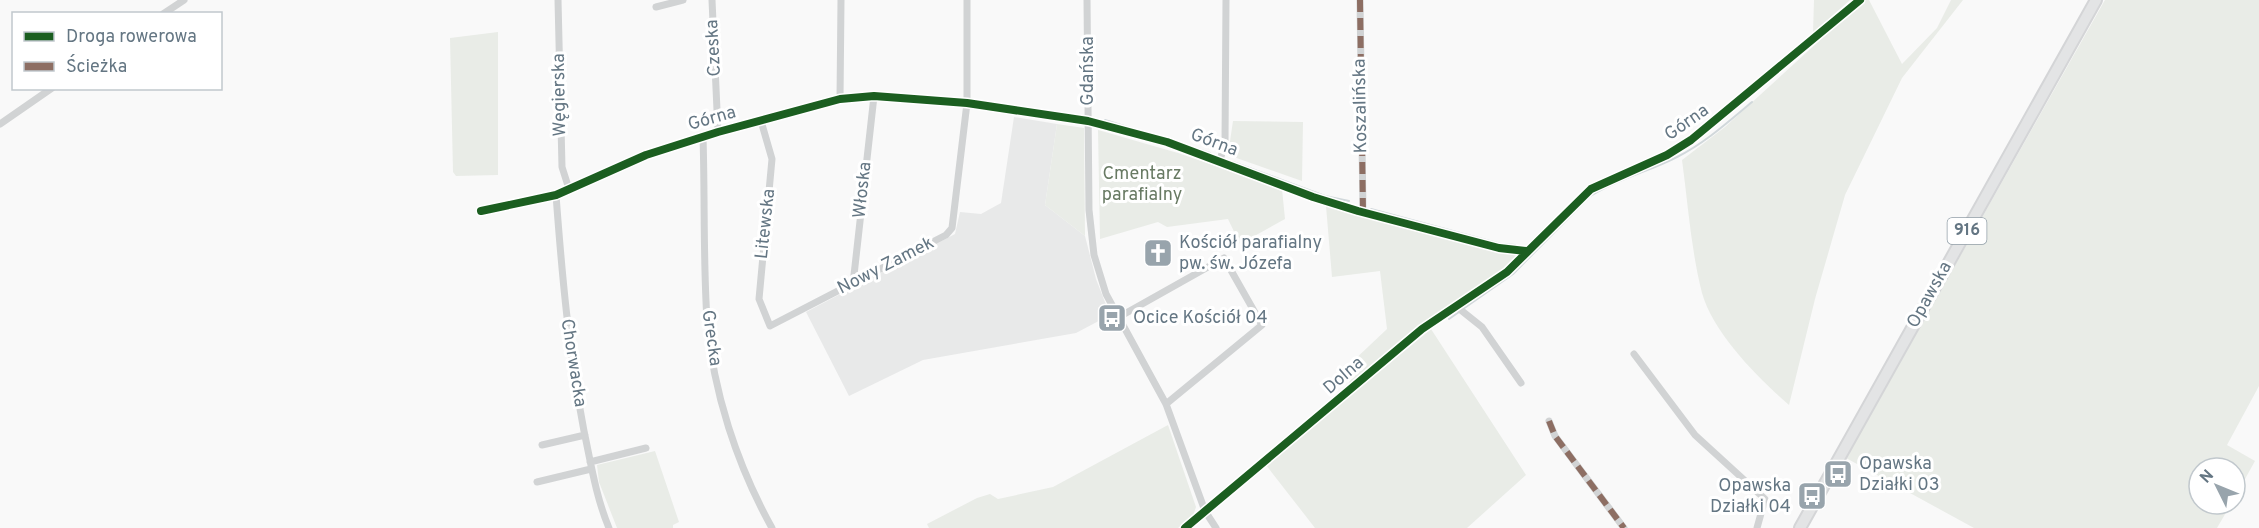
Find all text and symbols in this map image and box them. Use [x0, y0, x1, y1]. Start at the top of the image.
legend [12, 12, 222, 90]
street label: Czeska [701, 19, 727, 77]
text: Droga rowerowa [66, 26, 197, 49]
street label: Gdańska [1077, 36, 1100, 106]
street label: Węgierska [548, 53, 572, 137]
text: Ścieżka [66, 54, 127, 79]
street label: Koszalińska [1349, 59, 1373, 153]
street label: Górna [1660, 100, 1714, 146]
street label: Górna [685, 101, 739, 137]
street label: Górna [1187, 124, 1241, 162]
street label: Włoska [849, 161, 877, 219]
park label: Cmentarz parafialny [1102, 163, 1182, 207]
street label: Litewska [751, 188, 781, 260]
road number: 916 [1948, 218, 1986, 244]
street label: Nowy Zamek [834, 232, 938, 300]
place label: Kościół parafialny pw. św. Józefa [1179, 232, 1322, 276]
church icon: Kościół parafialny pw. św. Józefa [1142, 237, 1174, 269]
street label: Opawska [1902, 258, 1958, 332]
bus stop icon: Ocice Kościół 04 [1096, 302, 1128, 334]
place label: Ocice Kościół 04 [1133, 307, 1268, 330]
street label: Grecka [696, 308, 726, 368]
street label: Chorwacka [555, 317, 591, 409]
street label: Dolna [1319, 352, 1369, 400]
place label: Opawska Działki 03 [1859, 453, 1940, 497]
north arrow [2187, 456, 2247, 516]
bus stop icon: Opawska Działki 03 [1822, 458, 1854, 490]
text: N [2196, 466, 2219, 488]
place label: Opawska Działki 04 [1710, 475, 1791, 519]
bus stop icon: Opawska Działki 04 [1796, 480, 1828, 512]

